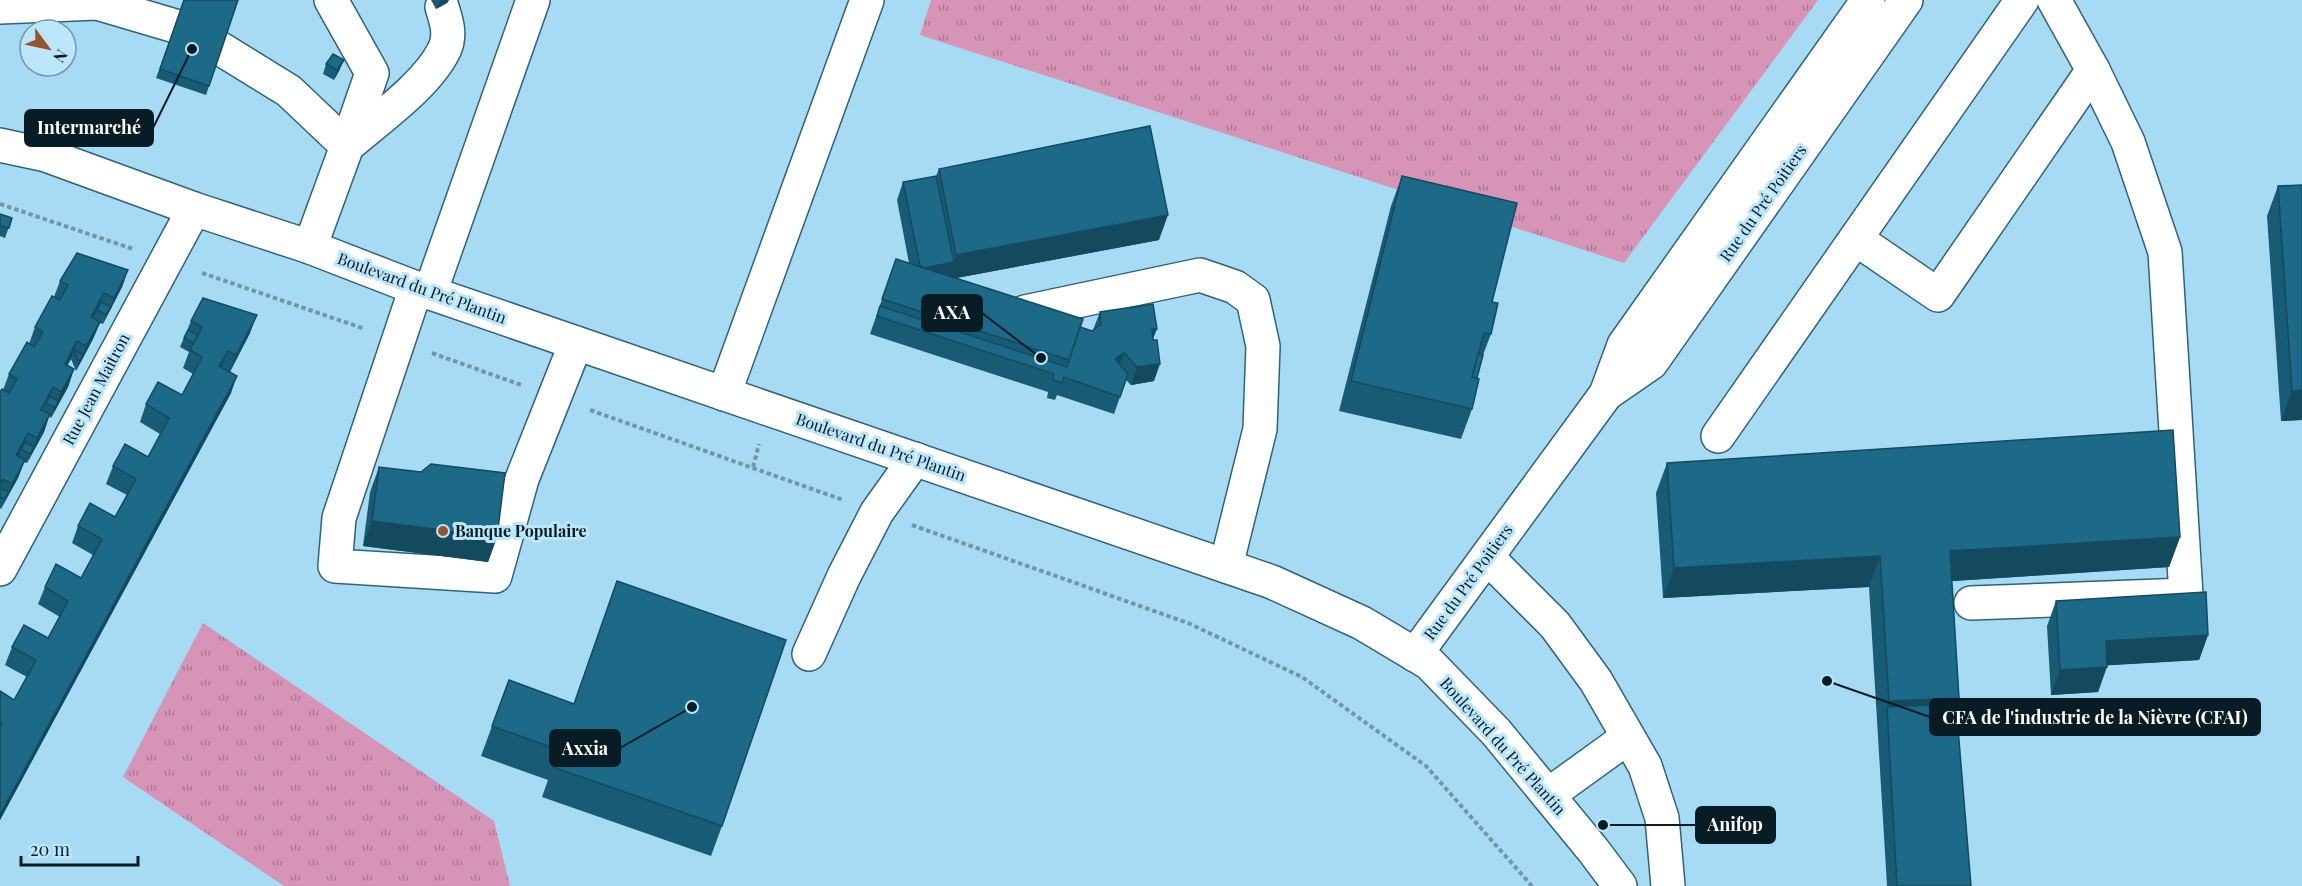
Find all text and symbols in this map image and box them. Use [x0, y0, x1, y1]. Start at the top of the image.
north arrow [18, 18, 78, 78]
text: N [49, 46, 73, 67]
callout: Intermarché [25, 110, 153, 146]
text: Intermarché [37, 115, 141, 139]
street label: Rue du Pré Poitiers [1714, 140, 1811, 265]
street label: Boulevard du Pré Plantin [335, 247, 510, 328]
callout: AXA [922, 295, 982, 331]
text: AXA [933, 300, 971, 324]
street label: Rue Jean Maitron [57, 329, 134, 448]
street label: Boulevard du Pré Plantin [793, 408, 969, 486]
place label: Banque Populaire [455, 520, 587, 541]
street label: Rue du Pré Poitiers [1419, 520, 1517, 644]
marker: Banque Populaire [436, 524, 450, 538]
street label: Boulevard du Pré Plantin [1436, 672, 1571, 819]
callout: CFA de l'industrie de la Nièvre (CFAI) [1930, 699, 2260, 735]
text: CFA de l'industrie de la Nièvre (CFAI) [1942, 705, 2248, 729]
callout: Axxia [550, 730, 620, 766]
text: Axxia [561, 736, 609, 760]
callout: Anifop [1696, 807, 1775, 843]
text: Anifop [1706, 812, 1763, 836]
scale bar [21, 829, 138, 867]
text: 20 m [30, 837, 70, 861]

